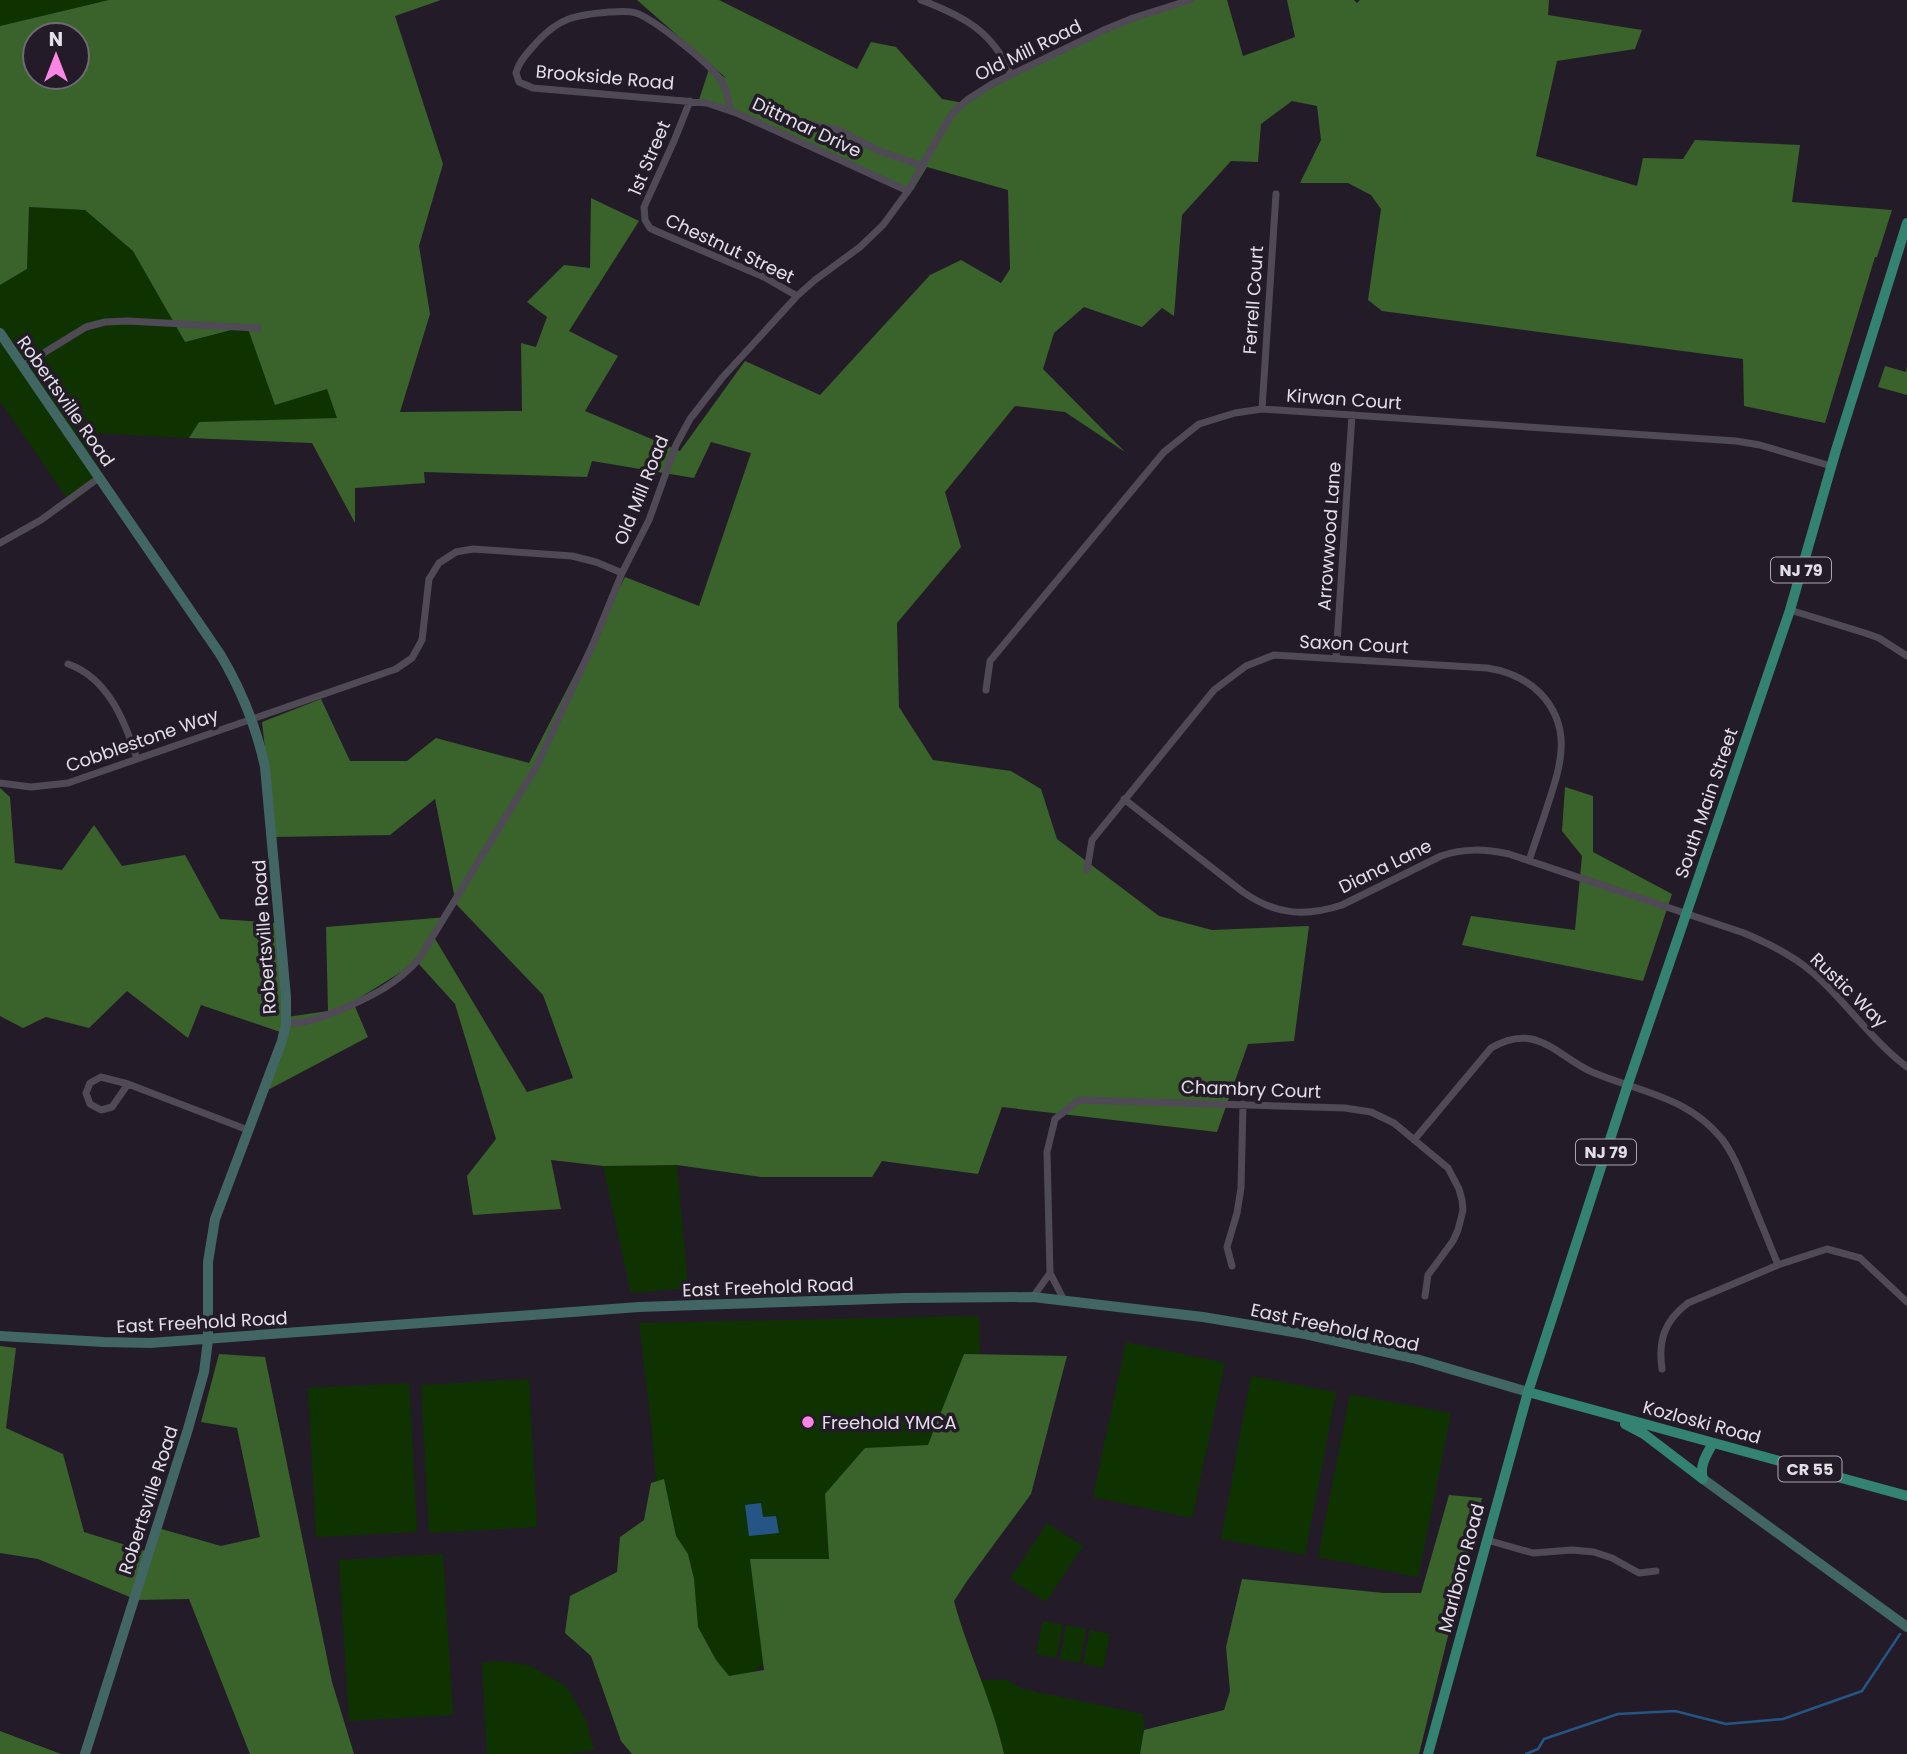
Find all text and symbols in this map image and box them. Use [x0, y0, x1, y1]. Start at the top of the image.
street label: Old Mill Road [970, 13, 1086, 87]
north arrow [21, 21, 91, 91]
text: N [49, 26, 63, 53]
street label: Brookside Road [535, 58, 675, 96]
street label: Dittmar Drive [748, 91, 866, 163]
street label: 1st Street [622, 117, 676, 199]
street label: Chestnut Street [661, 207, 799, 289]
street label: Ferrell Court [1237, 245, 1269, 355]
street label: Robertsville Road [11, 331, 121, 471]
street label: Kirwan Court [1286, 383, 1402, 415]
street label: Old Mill Road [608, 432, 674, 548]
street label: Arrowwood Lane [1311, 461, 1347, 611]
road number: NJ 79 [1771, 558, 1831, 582]
street label: Saxon Court [1299, 629, 1409, 659]
street label: Cobblestone Way [62, 702, 222, 778]
street label: South Main Street [1669, 724, 1743, 882]
street label: Diana Lane [1334, 833, 1436, 899]
street label: Robertsville Road [246, 859, 282, 1015]
street label: Rustic Way [1805, 947, 1893, 1033]
street label: Chambry Court [1181, 1074, 1321, 1104]
road number: NJ 79 [1576, 1140, 1636, 1164]
street label: East Freehold Road [682, 1272, 854, 1302]
street label: East Freehold Road [1249, 1297, 1421, 1357]
street label: East Freehold Road [116, 1305, 288, 1339]
street label: Kozloski Road [1640, 1394, 1764, 1450]
place label: Freehold YMCA [822, 1410, 957, 1435]
marker: Freehold YMCA [800, 1414, 816, 1430]
street label: Robertsville Road [112, 1423, 184, 1577]
road number: CR 55 [1778, 1456, 1842, 1482]
street label: Marlboro Road [1432, 1501, 1490, 1635]

